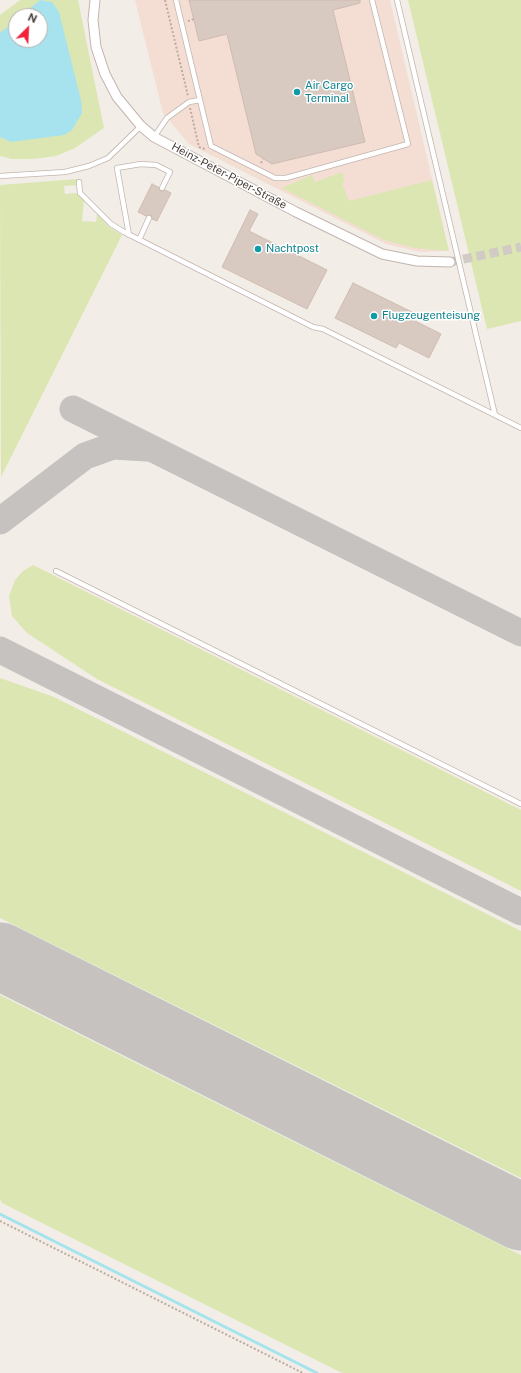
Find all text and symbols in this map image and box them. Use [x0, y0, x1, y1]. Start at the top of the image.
north arrow [8, 8, 48, 48]
text: N [26, 11, 39, 25]
place label: Air Cargo Terminal [305, 79, 353, 105]
marker: Air Cargo Terminal [292, 87, 302, 97]
street label: Heinz-Peter-Piper-Straße [169, 140, 289, 212]
place label: Nachtpost [266, 242, 319, 256]
marker: Nachtpost [253, 244, 263, 254]
place label: Flugzeugenteisung [382, 309, 480, 323]
marker: Flugzeugenteisung [369, 311, 379, 321]

